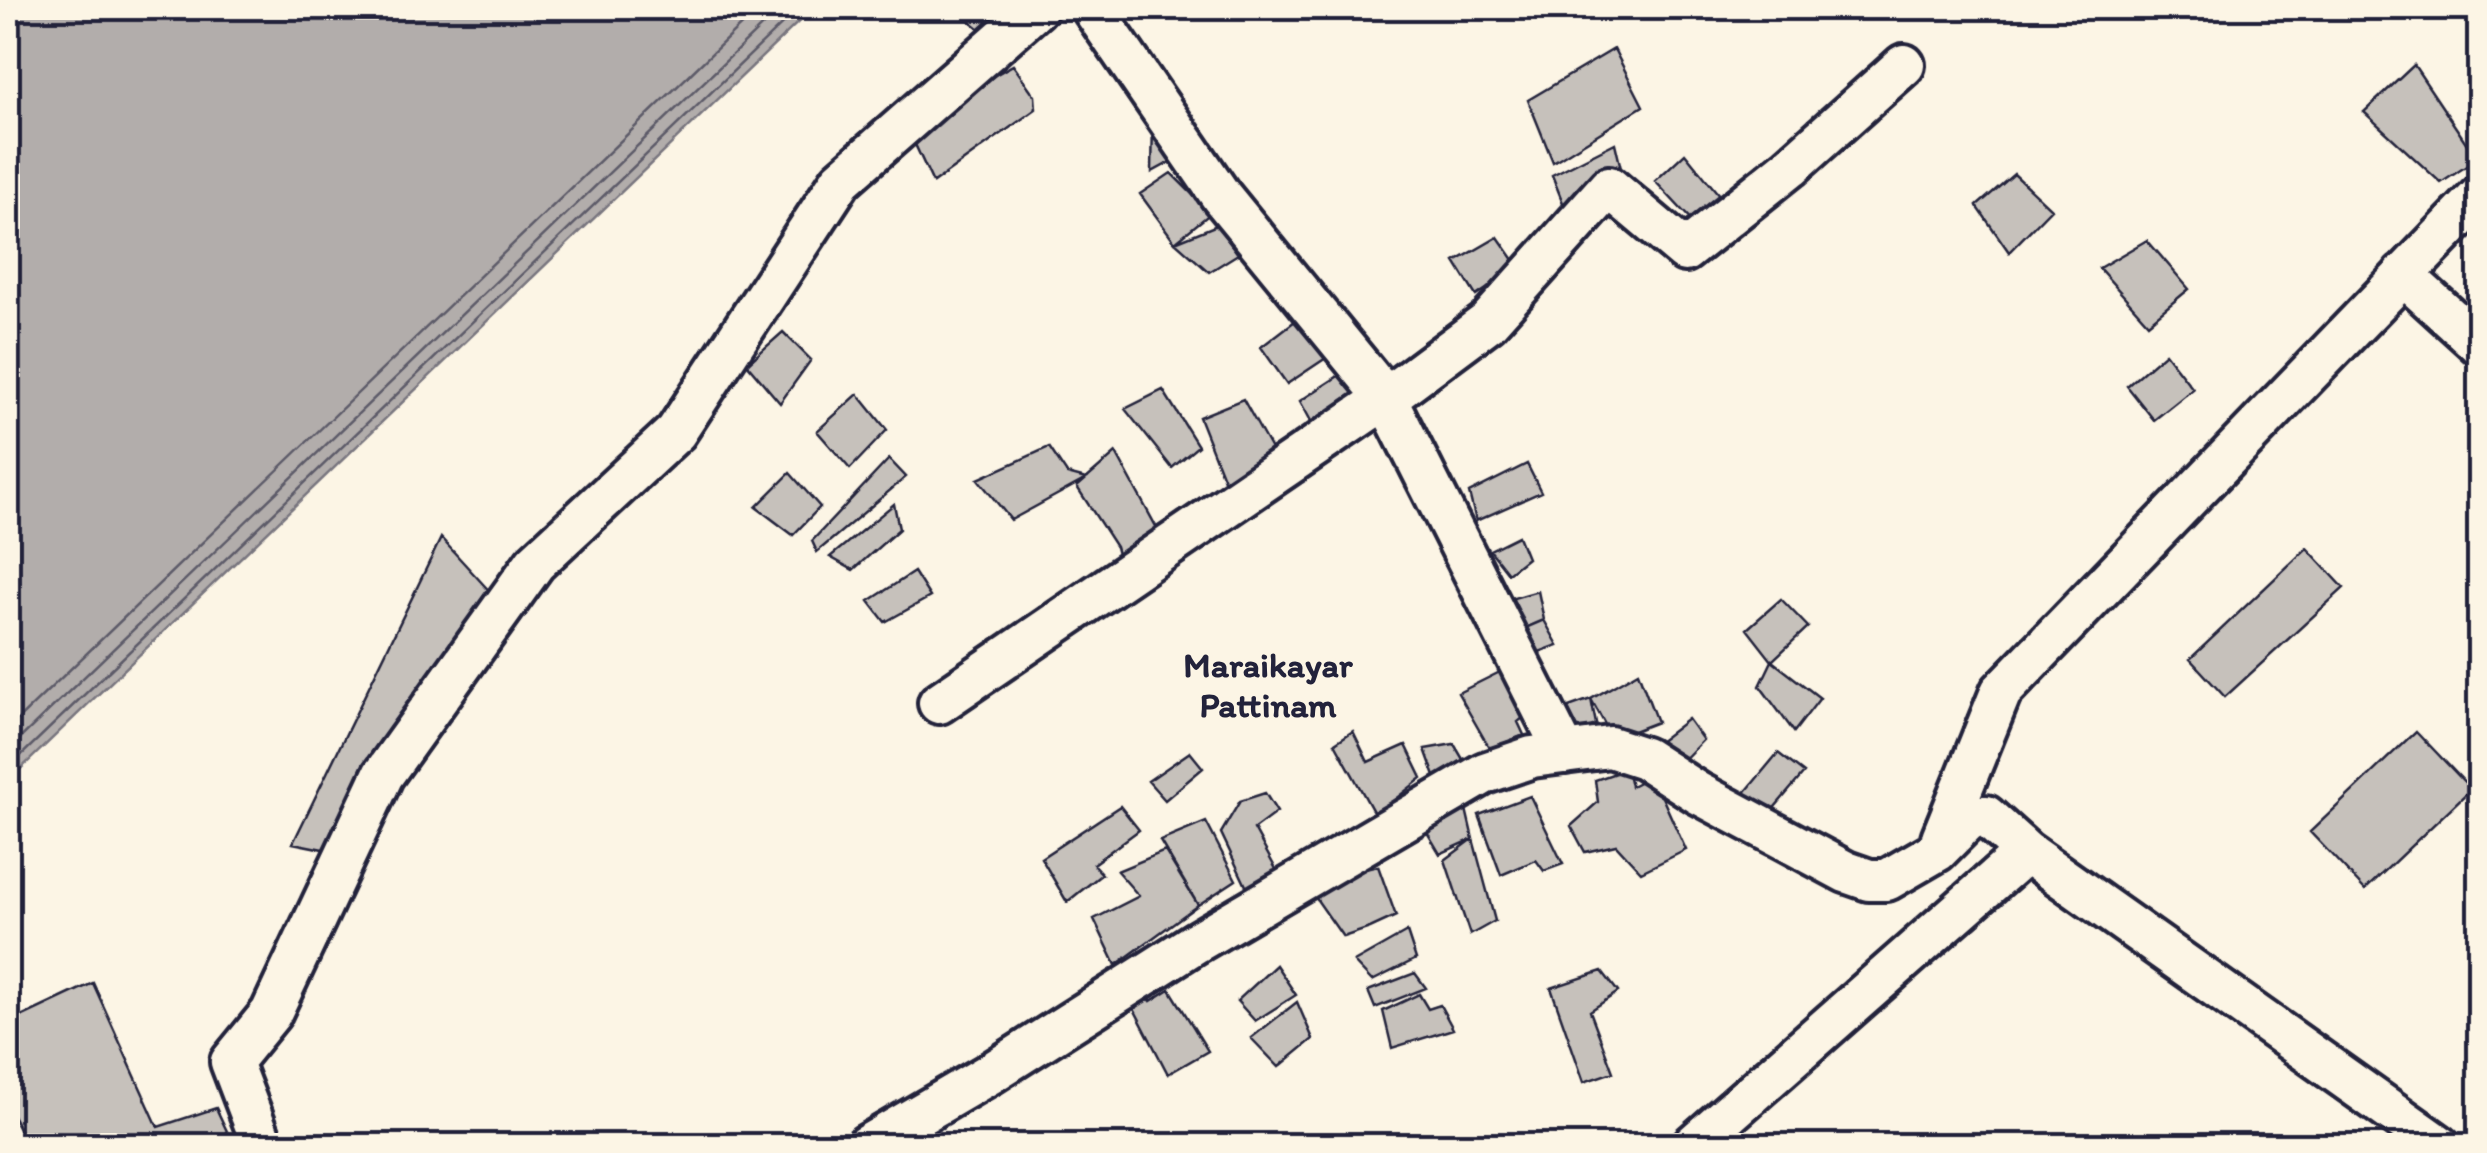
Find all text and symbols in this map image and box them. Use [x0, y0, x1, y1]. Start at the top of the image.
district label: Maraikayar Pattinam [1183, 644, 1354, 726]

